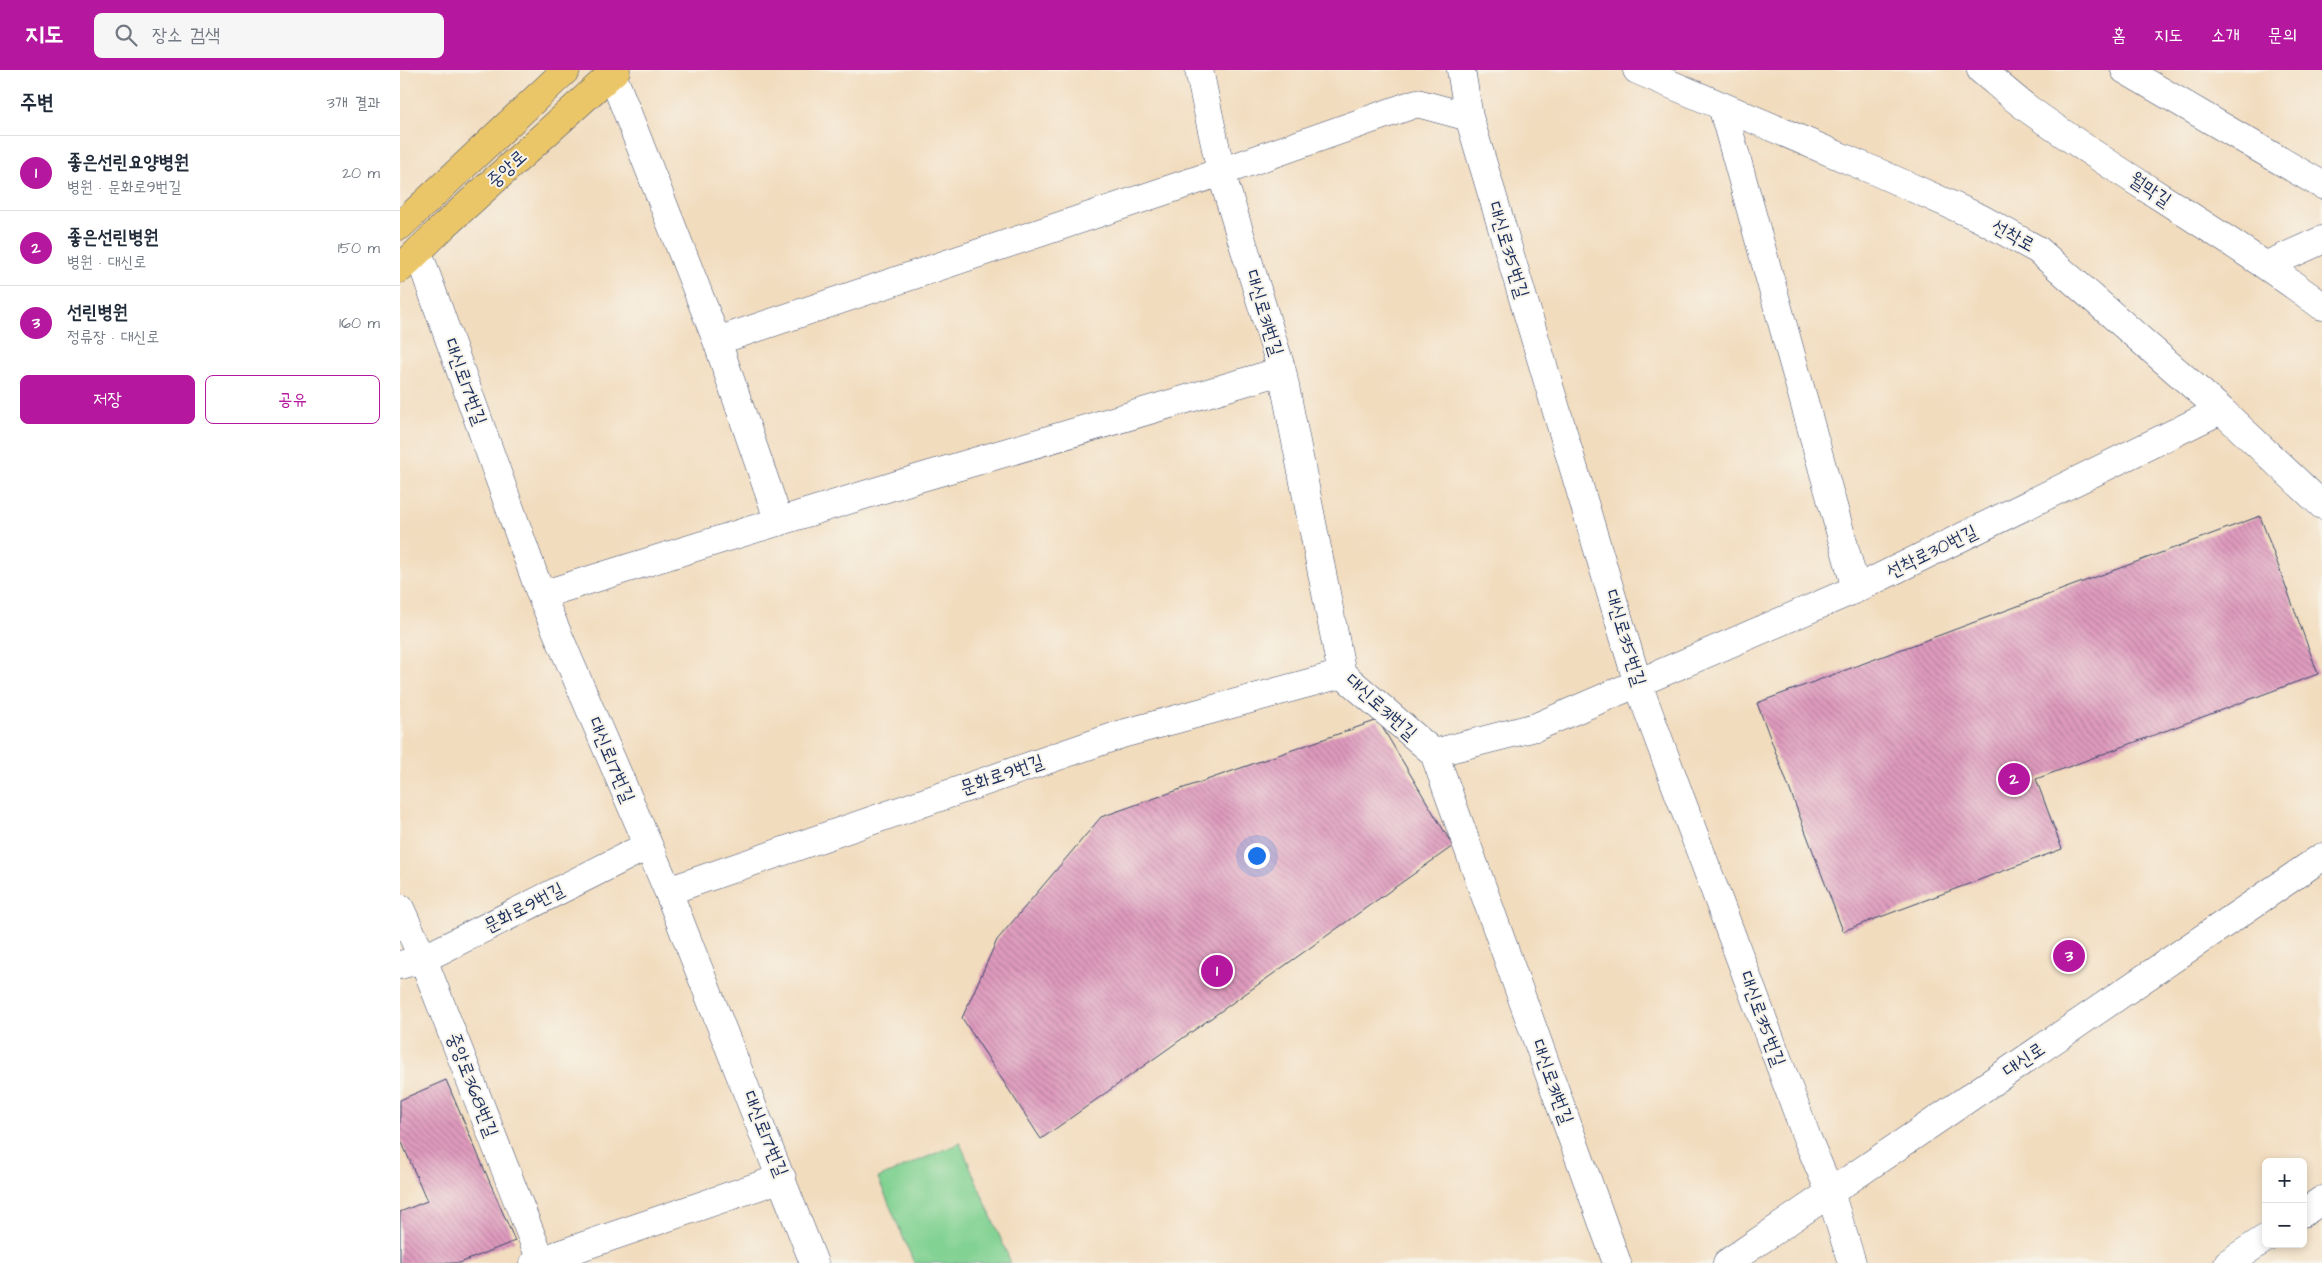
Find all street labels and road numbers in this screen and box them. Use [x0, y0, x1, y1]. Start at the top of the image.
street label: 중앙로 [481, 144, 533, 194]
street label: 월막길 [2123, 166, 2177, 214]
street label: 대신로35번길 [1481, 198, 1535, 302]
street label: 선착로 [1986, 213, 2040, 259]
street label: 대신로31번길 [1238, 267, 1290, 359]
street label: 대신로17번길 [437, 335, 493, 429]
street label: 선착로30번길 [1882, 518, 1982, 586]
street label: 대신로35번길 [1598, 586, 1652, 690]
street label: 대신로31번길 [1339, 667, 1423, 747]
street label: 대신로17번길 [581, 713, 641, 807]
street label: 문화로9번길 [956, 748, 1048, 802]
street label: 문화로9번길 [479, 876, 569, 940]
street label: 대신로35번길 [1732, 968, 1792, 1070]
street label: 중앙로368번길 [440, 1029, 504, 1141]
street label: 대신로31번길 [1524, 1036, 1580, 1128]
street label: 대신로 [1997, 1036, 2051, 1084]
street label: 대신로17번길 [736, 1087, 794, 1181]

